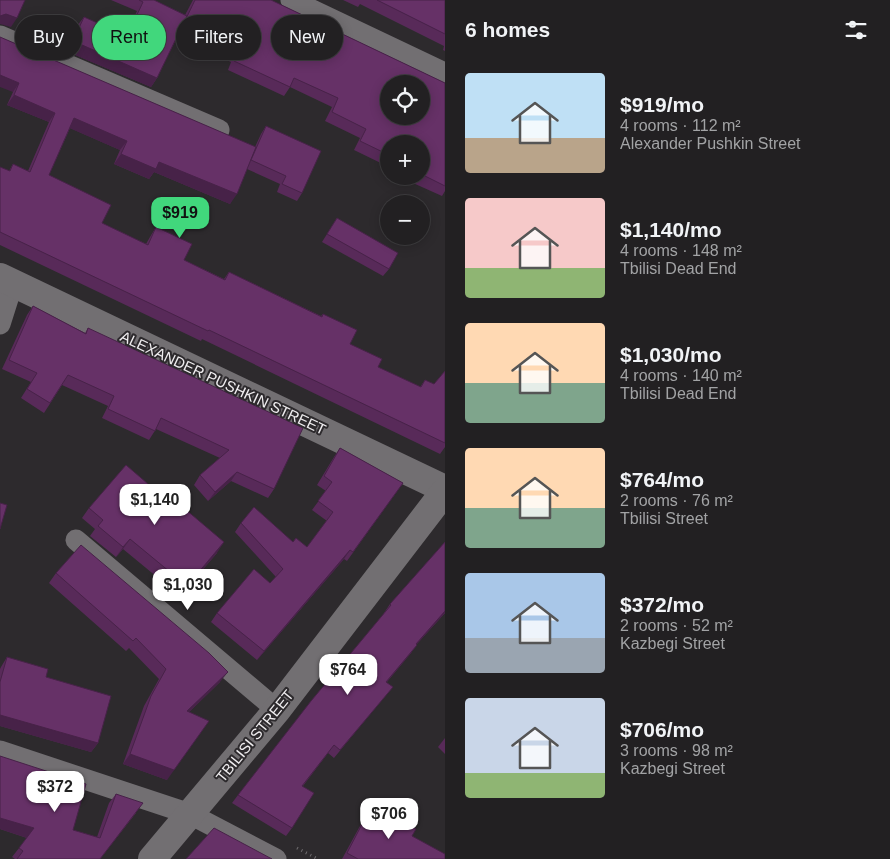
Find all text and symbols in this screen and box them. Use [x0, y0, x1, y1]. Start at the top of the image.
chip: Buy [15, 15, 82, 60]
chip: Rent [92, 15, 166, 60]
chip: Filters [176, 15, 261, 60]
chip: New [271, 15, 343, 60]
icon: filters [842, 16, 870, 44]
text: 6 homes [465, 18, 550, 41]
map controls [380, 75, 430, 245]
button: locate [380, 75, 430, 125]
icon: home [505, 93, 565, 153]
text: $919/mo [620, 93, 704, 116]
text: 4 rooms · 112 m² [620, 117, 741, 134]
button: + [380, 135, 430, 185]
text: Alexander Pushkin Street [620, 135, 801, 152]
button: − [380, 195, 430, 245]
pin: $919 [150, 196, 210, 239]
text: $919 [162, 204, 198, 221]
icon: home [505, 218, 565, 278]
text: $1,140/mo [620, 218, 722, 241]
text: 4 rooms · 148 m² [620, 242, 742, 259]
text: Tbilisi Dead End [620, 260, 737, 277]
street label: ALEXANDER PUSHKIN STREET [118, 327, 329, 438]
icon: home [505, 343, 565, 403]
text: $1,030/mo [620, 343, 722, 366]
text: 4 rooms · 140 m² [620, 367, 742, 384]
text: Tbilisi Dead End [620, 385, 737, 402]
icon: home [505, 468, 565, 528]
text: $764/mo [620, 468, 704, 491]
pin: $1,140 [114, 484, 196, 526]
text: $1,140 [131, 491, 179, 508]
text: 2 rooms · 76 m² [620, 492, 733, 509]
text: Tbilisi Street [620, 510, 708, 527]
pin: $1,030 [147, 568, 229, 611]
text: $1,030 [164, 576, 212, 593]
icon: home [505, 593, 565, 653]
text: $372/mo [620, 593, 704, 616]
text: 2 rooms · 52 m² [620, 617, 733, 634]
text: Kazbegi Street [620, 635, 725, 652]
pin: $764 [318, 654, 378, 696]
text: $764 [330, 661, 366, 678]
street label: TBILISI STREET [212, 686, 297, 785]
icon: home [505, 718, 565, 778]
text: $706/mo [620, 718, 704, 741]
text: 3 rooms · 98 m² [620, 742, 733, 759]
text: Kazbegi Street [620, 760, 725, 777]
pin: $372 [25, 770, 85, 813]
text: $372 [37, 778, 73, 795]
pin: $706 [359, 798, 419, 840]
text: $706 [371, 805, 407, 822]

